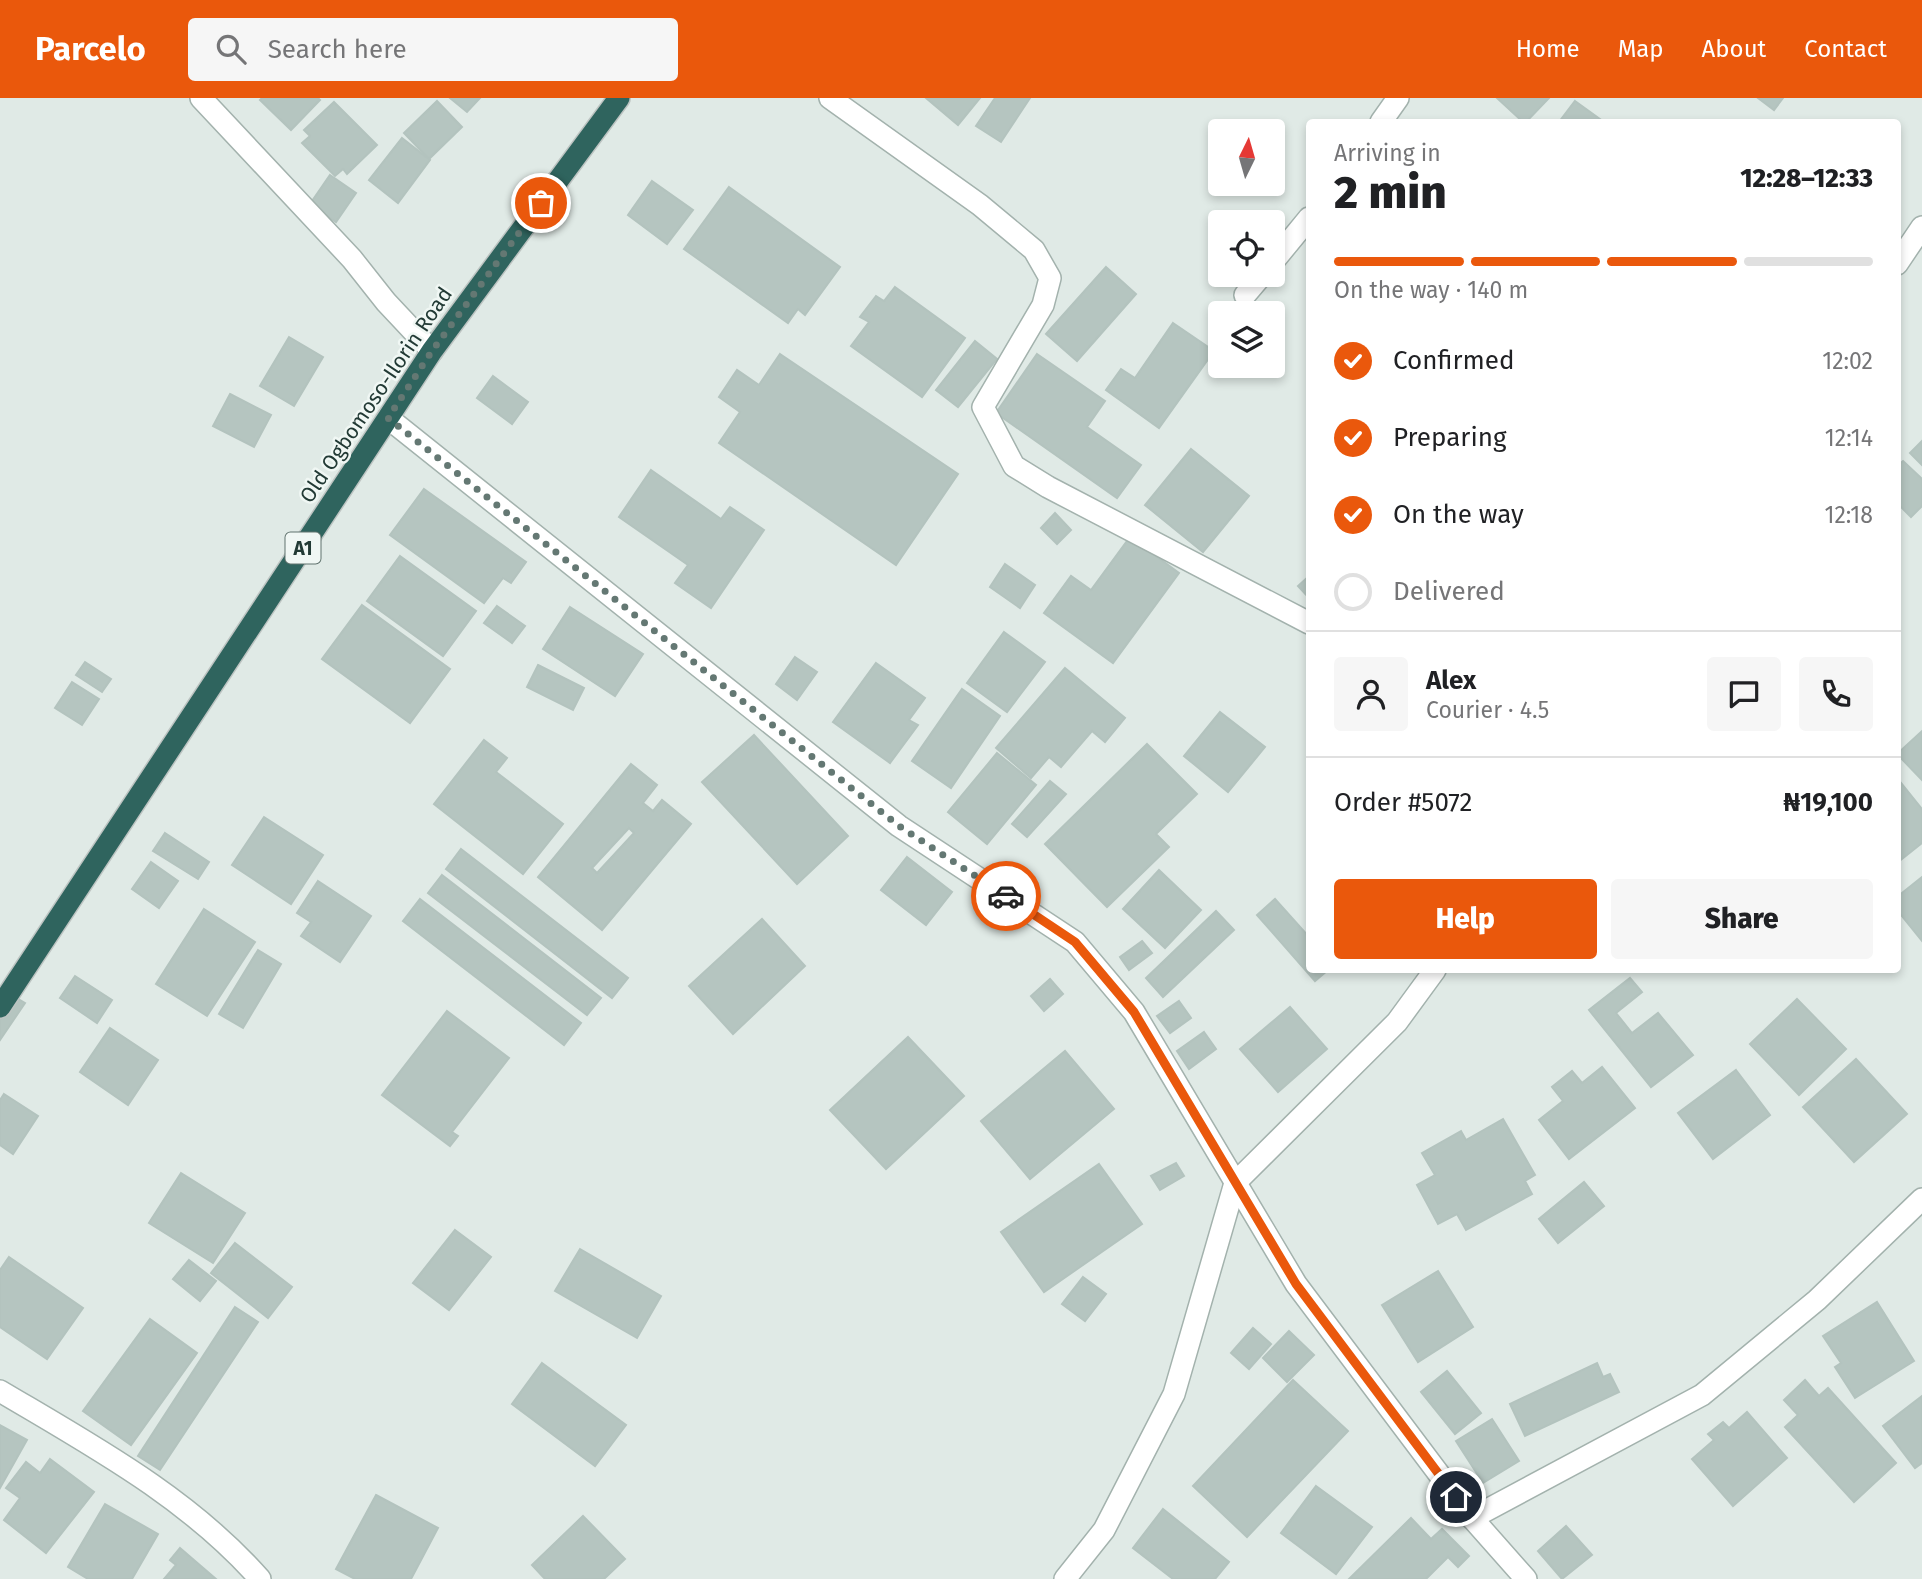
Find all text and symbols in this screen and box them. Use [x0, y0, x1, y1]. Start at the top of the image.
search box [188, 18, 678, 81]
text: Parcelo [35, 29, 146, 69]
icon: search [212, 30, 250, 68]
text: Search here [268, 34, 407, 65]
text: Home [1516, 35, 1580, 63]
text: Map [1618, 35, 1664, 63]
text: About [1702, 35, 1766, 63]
text: Contact [1804, 35, 1887, 63]
north arrow [1208, 119, 1284, 196]
map controls [1208, 119, 1285, 378]
text: Arriving in [1334, 139, 1441, 167]
text: 12:28–12:33 [1740, 163, 1873, 194]
text: 2 min [1334, 165, 1447, 220]
pin [511, 173, 571, 233]
icon: bag [522, 184, 560, 222]
button: locate [1208, 210, 1285, 287]
text: On the way · 140 m [1334, 276, 1528, 304]
street label: Old Ogbomoso-Ilorin Road [294, 282, 458, 508]
button: layers [1208, 301, 1285, 378]
icon: check [1334, 342, 1372, 380]
text: Confirmed [1393, 345, 1514, 376]
text: 12:02 [1822, 347, 1873, 375]
icon: check [1334, 419, 1372, 457]
text: Preparing [1393, 422, 1506, 453]
text: 12:14 [1825, 424, 1873, 452]
icon: check [1334, 496, 1372, 534]
text: On the way [1393, 499, 1524, 530]
text: 12:18 [1824, 501, 1873, 529]
road number: A1 [286, 533, 320, 564]
text: Delivered [1393, 576, 1505, 607]
button: person [1334, 657, 1408, 731]
button: chat [1707, 657, 1781, 731]
button: phone [1799, 657, 1873, 731]
text: Alex [1426, 665, 1476, 696]
text: Courier · 4.5 [1426, 696, 1549, 724]
text: Order #5072 [1334, 787, 1472, 818]
text: ₦19,100 [1783, 787, 1873, 818]
courier [971, 861, 1041, 931]
icon: car [987, 877, 1025, 915]
button: Help [1334, 879, 1597, 959]
button: Share [1611, 879, 1873, 959]
pin [1426, 1467, 1486, 1527]
icon: home [1437, 1478, 1475, 1516]

